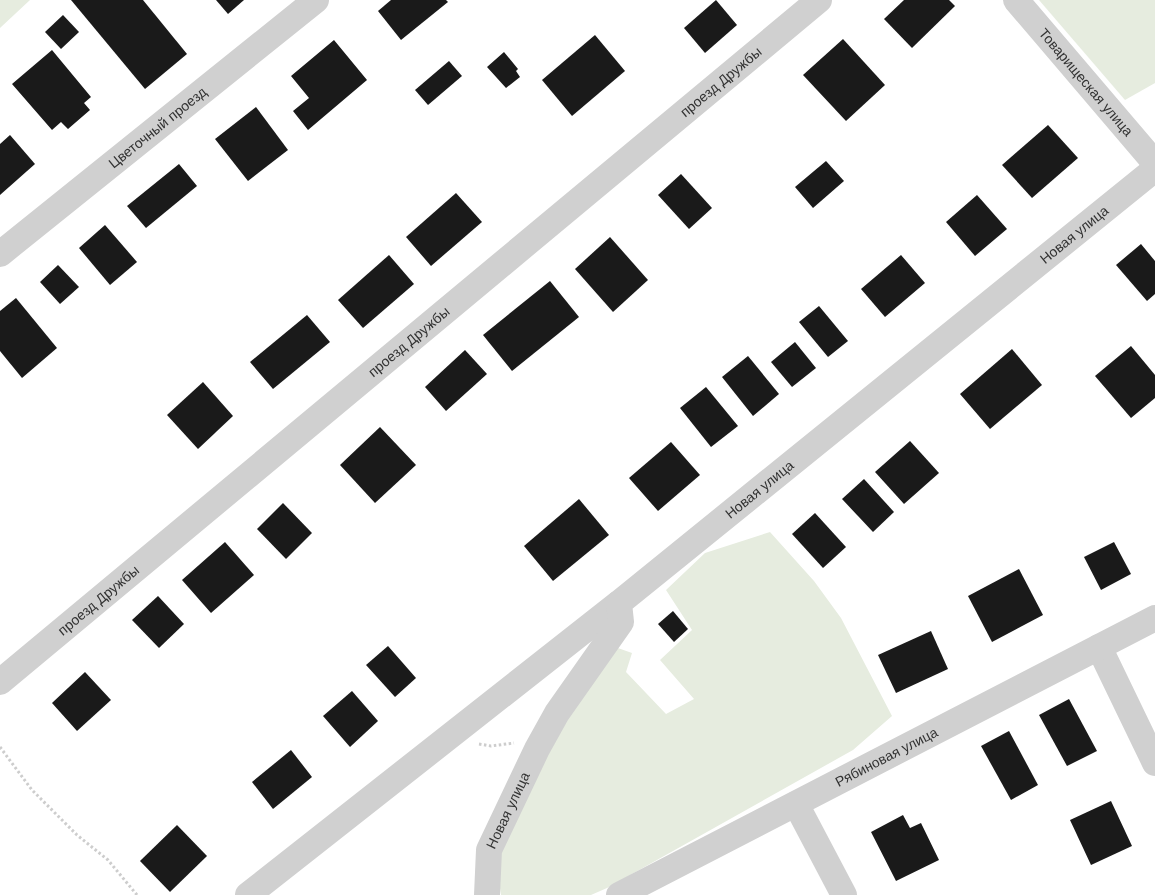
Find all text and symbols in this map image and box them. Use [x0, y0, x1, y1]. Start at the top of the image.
street label: Товарищеская улица [1036, 25, 1137, 139]
street label: проезд Дружбы [677, 43, 765, 120]
street label: Цветочный проезд [105, 83, 209, 171]
street label: Новая улица [1037, 202, 1112, 267]
street label: проезд Дружбы [365, 303, 453, 380]
street label: Новая улица [722, 457, 797, 522]
street label: проезд Дружбы [55, 562, 142, 638]
street label: Рябиновая улица [833, 724, 940, 790]
street label: Новая улица [483, 769, 533, 851]

